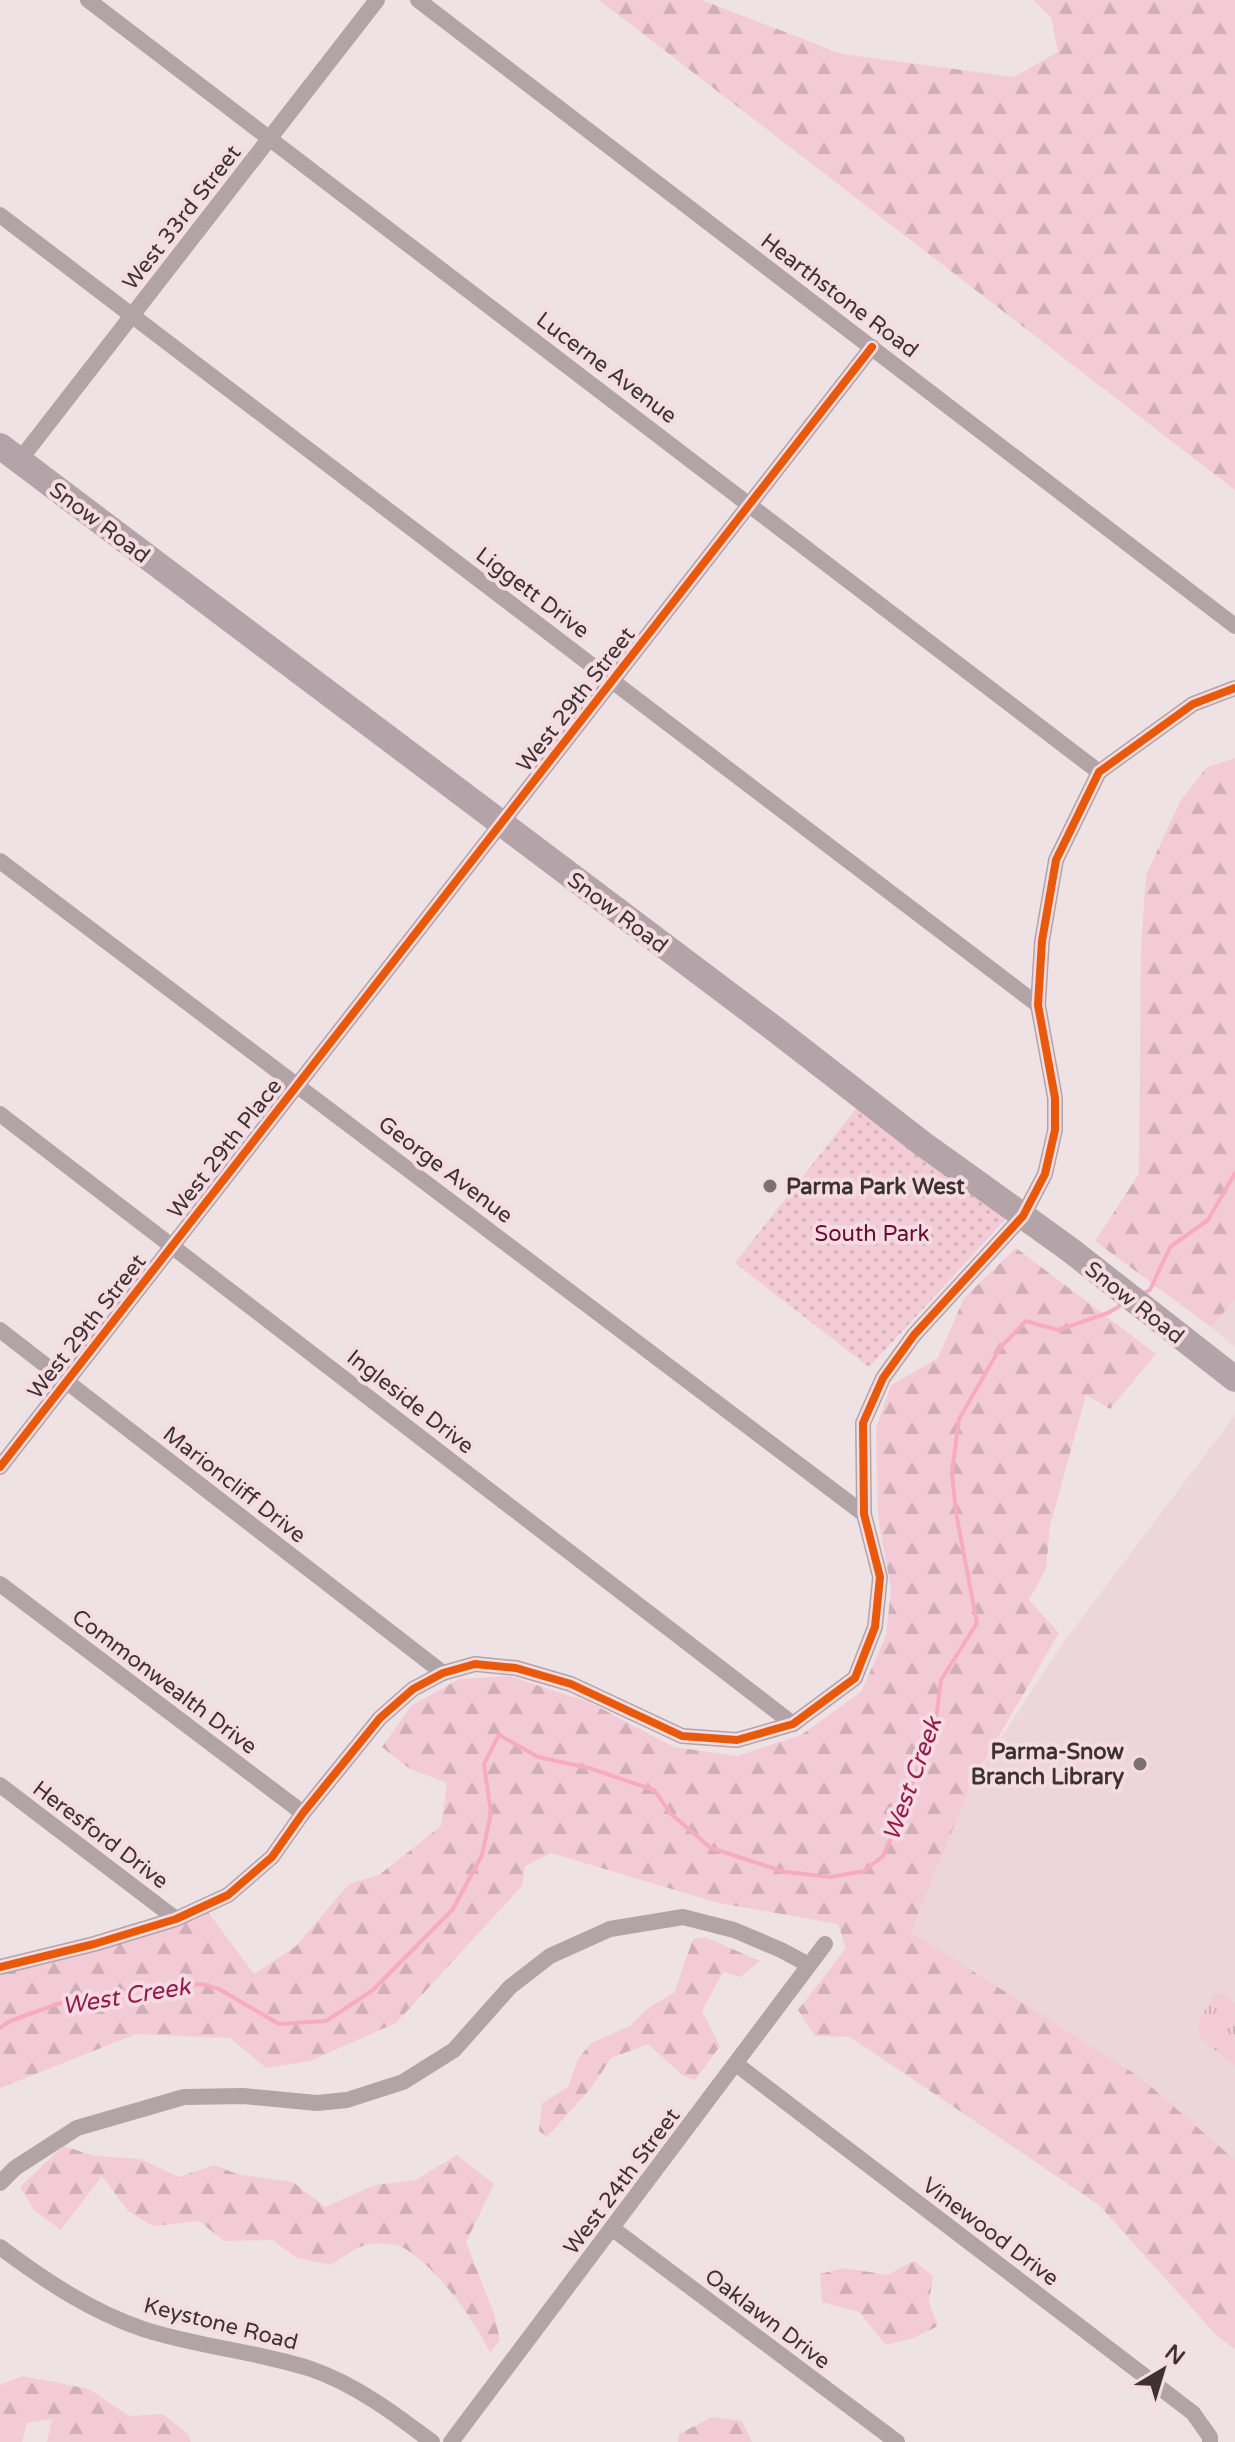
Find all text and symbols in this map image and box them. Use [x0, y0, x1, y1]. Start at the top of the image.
street label: West 33rd Street [117, 140, 246, 295]
street label: Hearthstone Road [756, 228, 923, 363]
street label: Lucerne Avenue [531, 307, 682, 429]
street label: Snow Road [44, 477, 155, 569]
street label: Liggett Drive [471, 542, 594, 644]
street label: West 29th Street [511, 622, 640, 777]
street label: Snow Road [562, 867, 673, 959]
street label: West 29th Place [162, 1074, 287, 1224]
street label: George Avenue [373, 1111, 518, 1229]
place label: Parma Park West [786, 1174, 965, 1200]
marker: Parma Park West [761, 1177, 779, 1195]
park label: South Park [815, 1221, 929, 1247]
street label: West 29th Street [22, 1249, 151, 1404]
street label: Snow Road [1080, 1256, 1189, 1349]
street label: Ingleside Drive [342, 1344, 479, 1459]
street label: Marioncliff Drive [158, 1421, 311, 1549]
street label: Commonwealth Drive [67, 1604, 262, 1760]
water label: West Creek [877, 1712, 949, 1845]
place label: Parma-Snow Branch Library [971, 1739, 1125, 1790]
marker: Parma-Snow Branch Library [1131, 1755, 1149, 1773]
street label: Heresford Drive [28, 1775, 173, 1894]
water label: West Creek [60, 1972, 194, 2021]
street label: West 24th Street [558, 2103, 685, 2260]
street label: Vinewood Drive [917, 2172, 1064, 2292]
street label: Oaklawn Drive [700, 2263, 835, 2374]
street label: Keystone Road [141, 2292, 300, 2356]
north arrow [1123, 2330, 1203, 2410]
text: N [1160, 2339, 1190, 2371]

